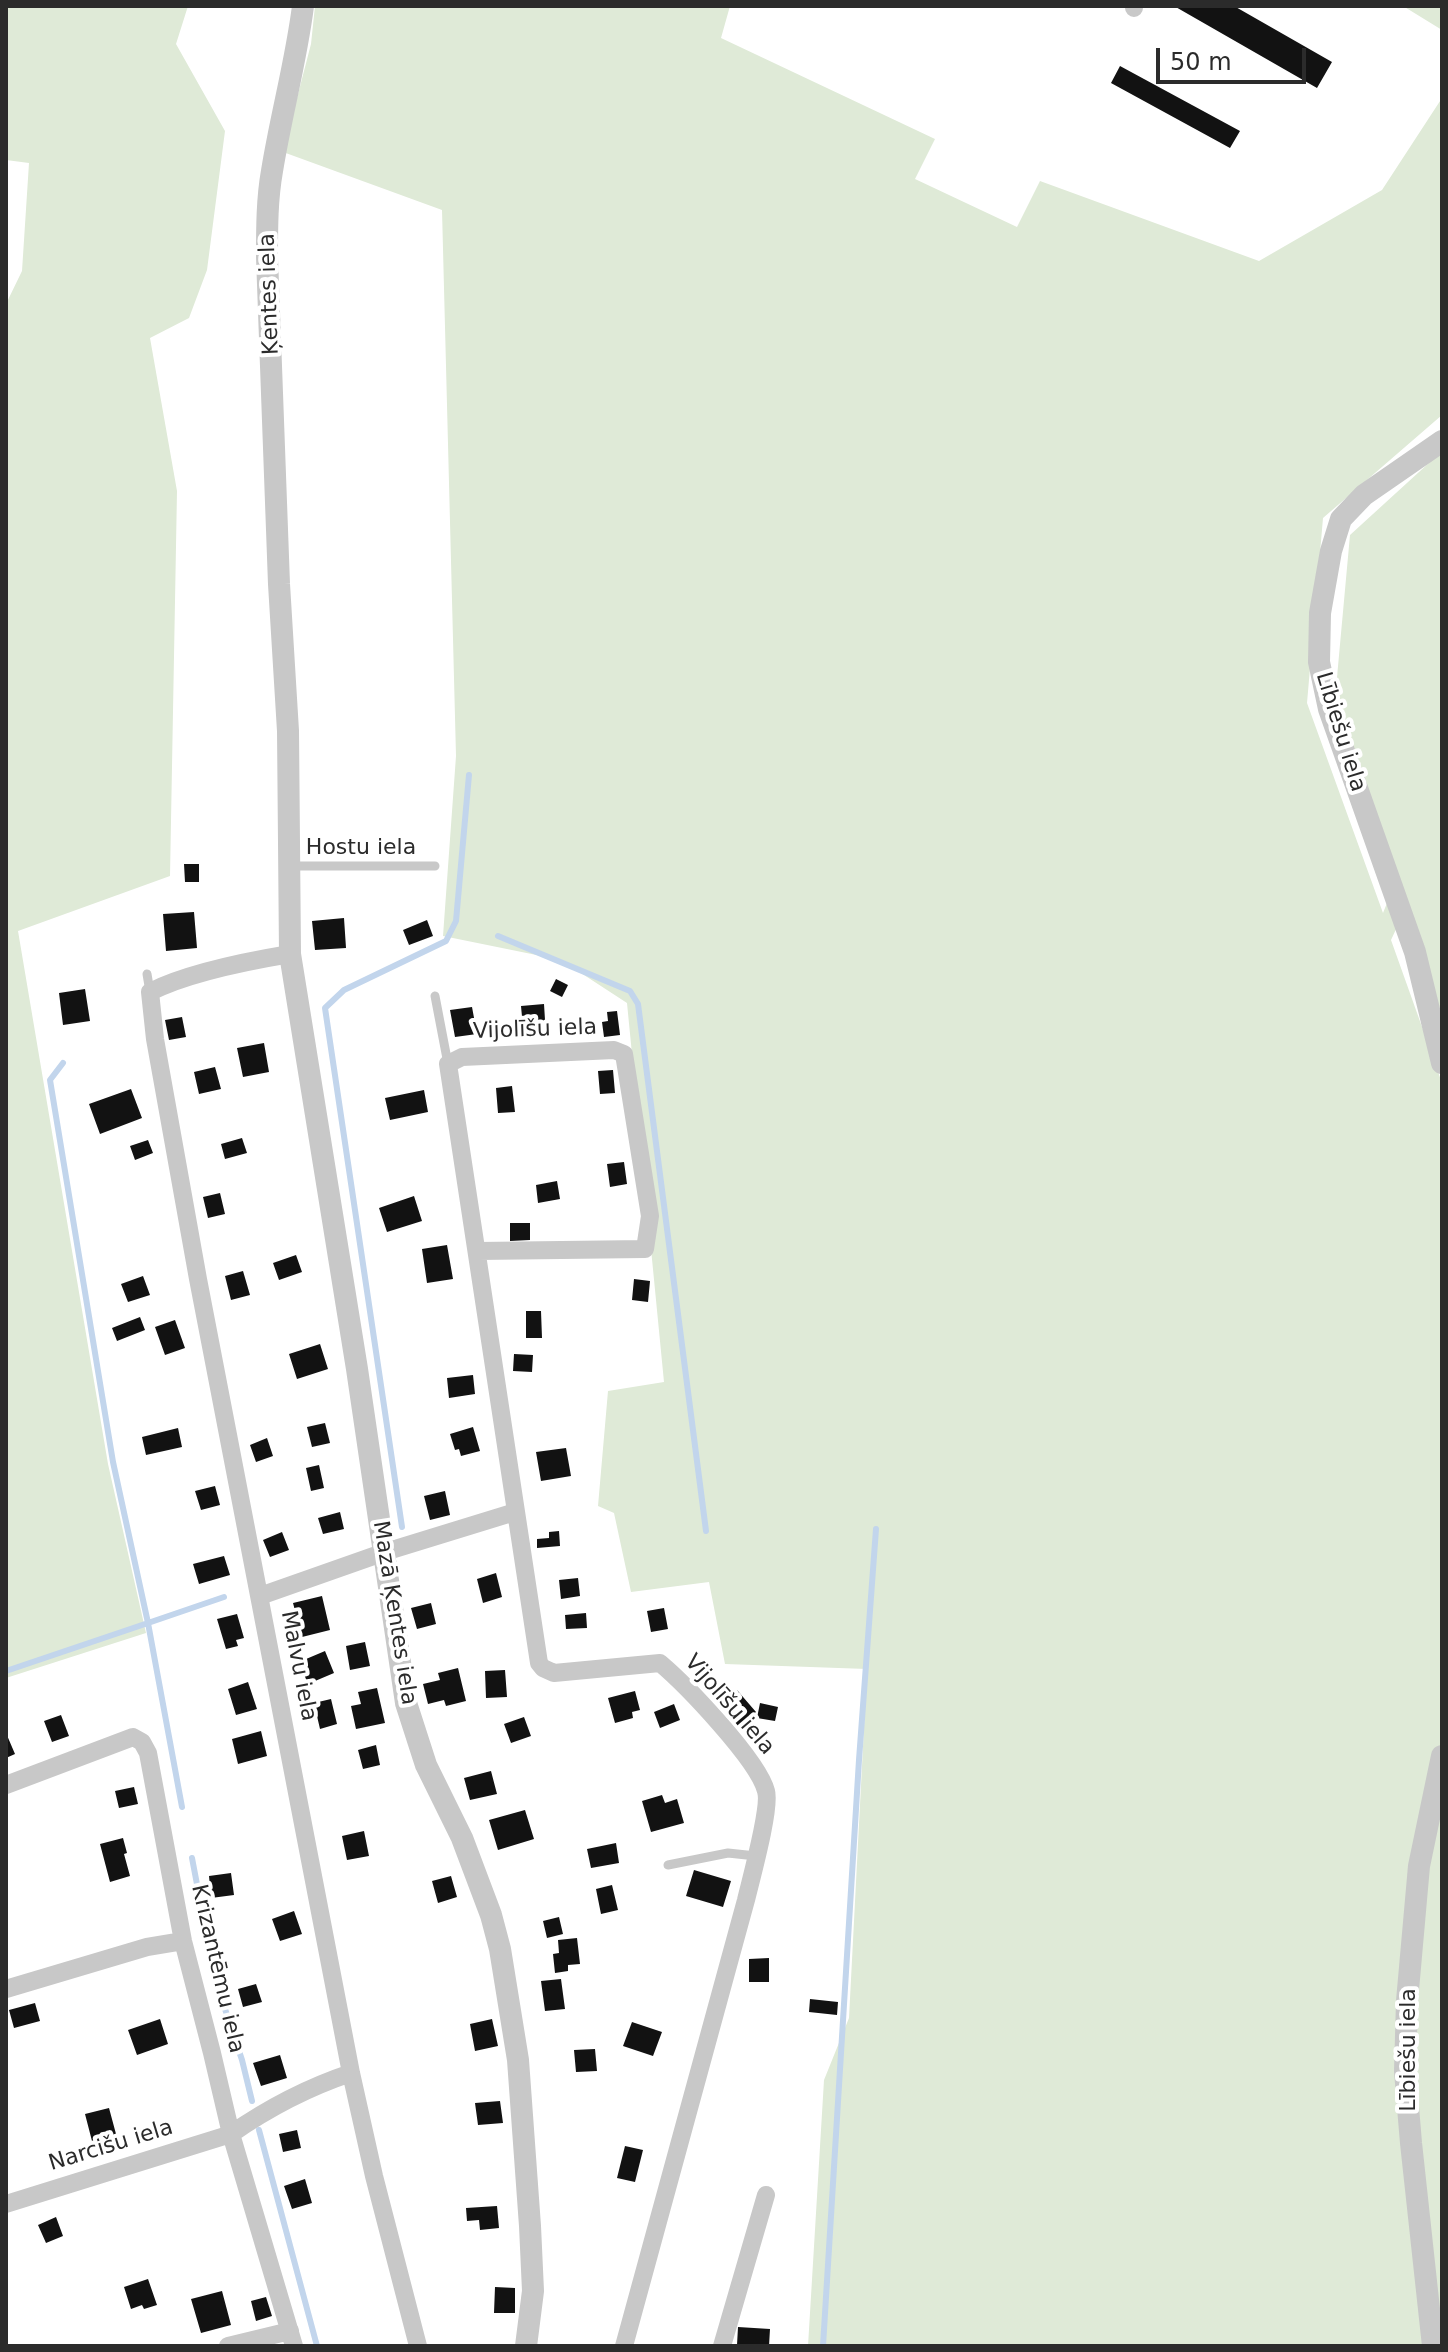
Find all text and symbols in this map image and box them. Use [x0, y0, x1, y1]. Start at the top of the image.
scale bar [1160, 32, 1310, 82]
text: 50 m [1170, 48, 1232, 76]
street label: Ķentes iela [255, 233, 285, 355]
street label: Lībiešu iela [1309, 669, 1371, 795]
street label: Hostu iela [306, 835, 416, 861]
street label: Vijolīšu iela [473, 1015, 597, 1045]
street label: Mazā Ķentes iela [366, 1519, 422, 1707]
street label: Malvu iela [274, 1609, 322, 1723]
street label: Vijolīšu iela [678, 1650, 780, 1760]
street label: Krizantēmu iela [185, 1882, 249, 2056]
street label: Lībiešu iela [1396, 1988, 1422, 2112]
street label: Narcišu iela [46, 2115, 176, 2177]

